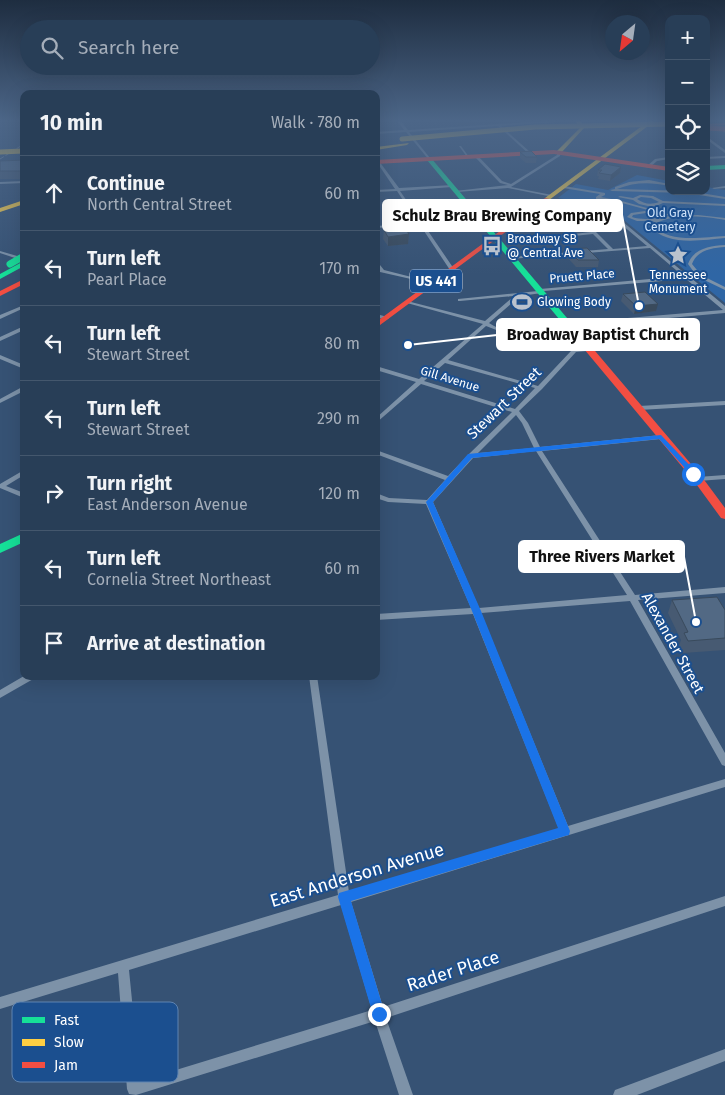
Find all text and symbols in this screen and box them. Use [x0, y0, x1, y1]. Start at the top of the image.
north arrow [605, 15, 650, 60]
map controls [665, 15, 710, 195]
button: + [665, 15, 710, 60]
search box [20, 20, 380, 75]
icon: search [38, 34, 66, 62]
text: Search here [78, 36, 179, 59]
button: − [665, 60, 710, 105]
button: locate [665, 105, 710, 150]
text: 10 min [40, 110, 103, 136]
text: Walk · 780 m [271, 113, 360, 132]
button: layers [665, 150, 710, 195]
text: Continue [87, 172, 165, 195]
icon: ahead [40, 179, 68, 207]
text: 60 m [325, 184, 360, 203]
text: North Central Street [87, 195, 232, 214]
callout: Schulz Brau Brewing Company [383, 200, 622, 231]
text: Schulz Brau Brewing Company [393, 206, 612, 225]
park label: Old Gray Cemetery [644, 206, 696, 234]
place label: Broadway SB @ Central Ave [507, 232, 583, 260]
bus stop icon: Broadway SB @ Central Ave [481, 235, 503, 257]
place icon: Tennessee Monument [667, 244, 689, 266]
text: Turn left [87, 247, 161, 270]
icon: left [40, 254, 68, 282]
text: 170 m [319, 259, 360, 278]
street label: Pruett Place [549, 266, 615, 286]
place label: Tennessee Monument [649, 268, 708, 296]
text: Pearl Place [87, 270, 167, 289]
road number: US 441 [410, 270, 462, 292]
sports icon: Glowing Body [511, 291, 533, 313]
place label: Glowing Body [537, 295, 611, 309]
callout: Broadway Baptist Church [497, 319, 699, 350]
text: Turn left [87, 322, 161, 345]
text: Broadway Baptist Church [507, 325, 689, 344]
icon: left [40, 329, 68, 357]
text: 80 m [324, 334, 360, 353]
text: Stewart Street [87, 345, 190, 364]
street label: Gill Avenue [419, 363, 481, 395]
street label: Stewart Street [463, 363, 545, 443]
text: Turn left [87, 397, 161, 420]
icon: left [40, 404, 68, 432]
text: 290 m [317, 409, 360, 428]
text: Stewart Street [87, 420, 190, 439]
route start [682, 463, 705, 486]
text: Turn right [87, 472, 172, 495]
icon: right [40, 479, 68, 507]
text: 120 m [318, 484, 360, 503]
text: East Anderson Avenue [87, 495, 248, 514]
callout: Three Rivers Market [519, 541, 684, 572]
text: Turn left [87, 547, 161, 570]
text: Three Rivers Market [529, 547, 676, 566]
icon: left [40, 554, 68, 582]
text: 60 m [325, 559, 360, 578]
text: Cornelia Street Northeast [87, 570, 271, 589]
street label: Alexander Street [638, 589, 708, 697]
icon: arrive [40, 629, 68, 657]
text: Arrive at destination [87, 632, 266, 655]
street label: East Anderson Avenue [267, 838, 447, 912]
street label: Rader Place [404, 946, 502, 996]
legend [12, 1002, 178, 1082]
route end [368, 1003, 391, 1026]
text: Fast [54, 1012, 80, 1029]
text: Slow [54, 1034, 84, 1051]
text: Jam [54, 1057, 78, 1074]

